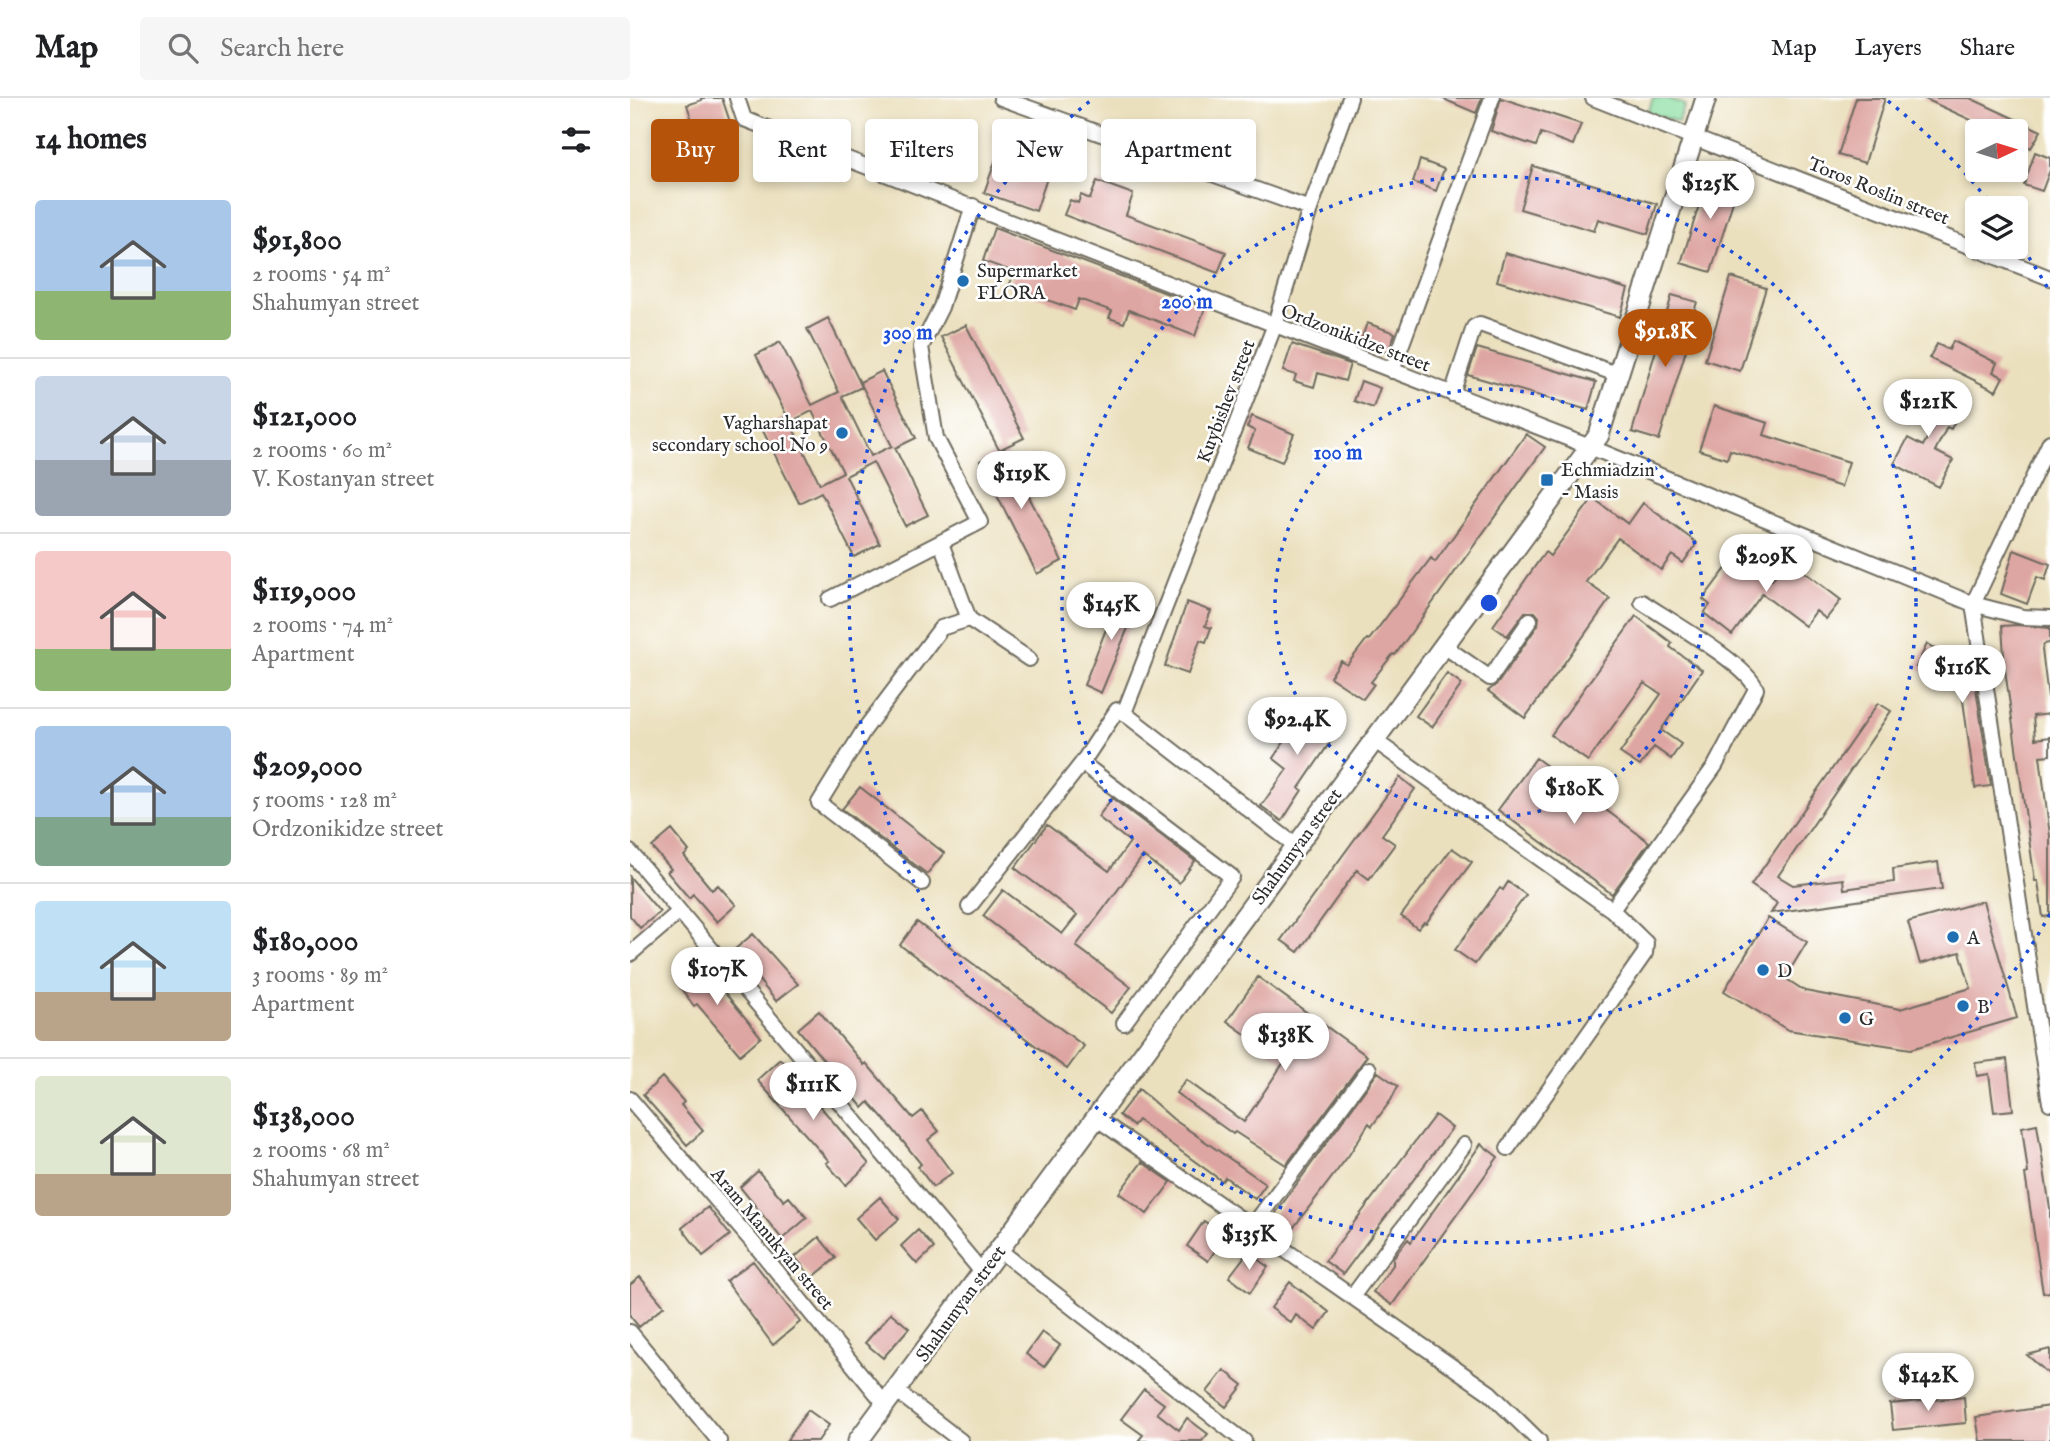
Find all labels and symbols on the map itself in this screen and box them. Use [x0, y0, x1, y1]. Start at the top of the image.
north arrow [1965, 119, 2028, 182]
street label: Toros Roslin street [1804, 153, 1953, 231]
pin: $125K [1661, 162, 1759, 221]
place label: Supermarket FLORA [977, 260, 1078, 306]
marker: Supermarket FLORA [955, 273, 971, 289]
text: 200 m [1161, 289, 1213, 316]
street label: Ordzonikidze street [1277, 299, 1434, 379]
pin: $91.8K [1608, 310, 1722, 369]
text: 300 m [883, 320, 933, 347]
street label: Kuybishev street [1192, 336, 1262, 467]
pin: $121K [1879, 380, 1977, 439]
place label: Vagharshapat secondary school No 9 [652, 412, 828, 458]
marker: Vagharshapat secondary school No 9 [834, 425, 850, 441]
text: 100 m [1313, 440, 1363, 467]
pin: $119K [972, 452, 1070, 511]
place label: Echmiadzin - Masis [1561, 459, 1655, 505]
marker: Echmiadzin - Masis [1539, 472, 1555, 488]
pin: $209K [1717, 534, 1815, 594]
pin: $145K [1062, 582, 1160, 642]
centre of rings [1477, 591, 1501, 615]
pin: $116K [1913, 646, 2011, 705]
pin: $92.4K [1240, 698, 1354, 757]
pin: $180K [1525, 766, 1623, 826]
street label: Shahumyan street [1247, 784, 1348, 910]
place label: A [1966, 927, 1981, 951]
marker: A [1945, 929, 1961, 945]
pin: $107K [668, 948, 766, 1007]
place label: D [1777, 960, 1792, 984]
marker: D [1755, 962, 1771, 978]
place label: B [1977, 996, 1990, 1020]
marker: B [1955, 998, 1971, 1014]
place label: G [1859, 1008, 1874, 1032]
marker: G [1837, 1010, 1853, 1026]
pin: $138K [1236, 1014, 1334, 1073]
pin: $111K [764, 1062, 862, 1122]
street label: Aram Manukyan street [704, 1162, 838, 1316]
pin: $135K [1200, 1212, 1298, 1272]
street label: Shahumyan street [911, 1241, 1012, 1367]
pin: $142K [1879, 1354, 1977, 1413]

